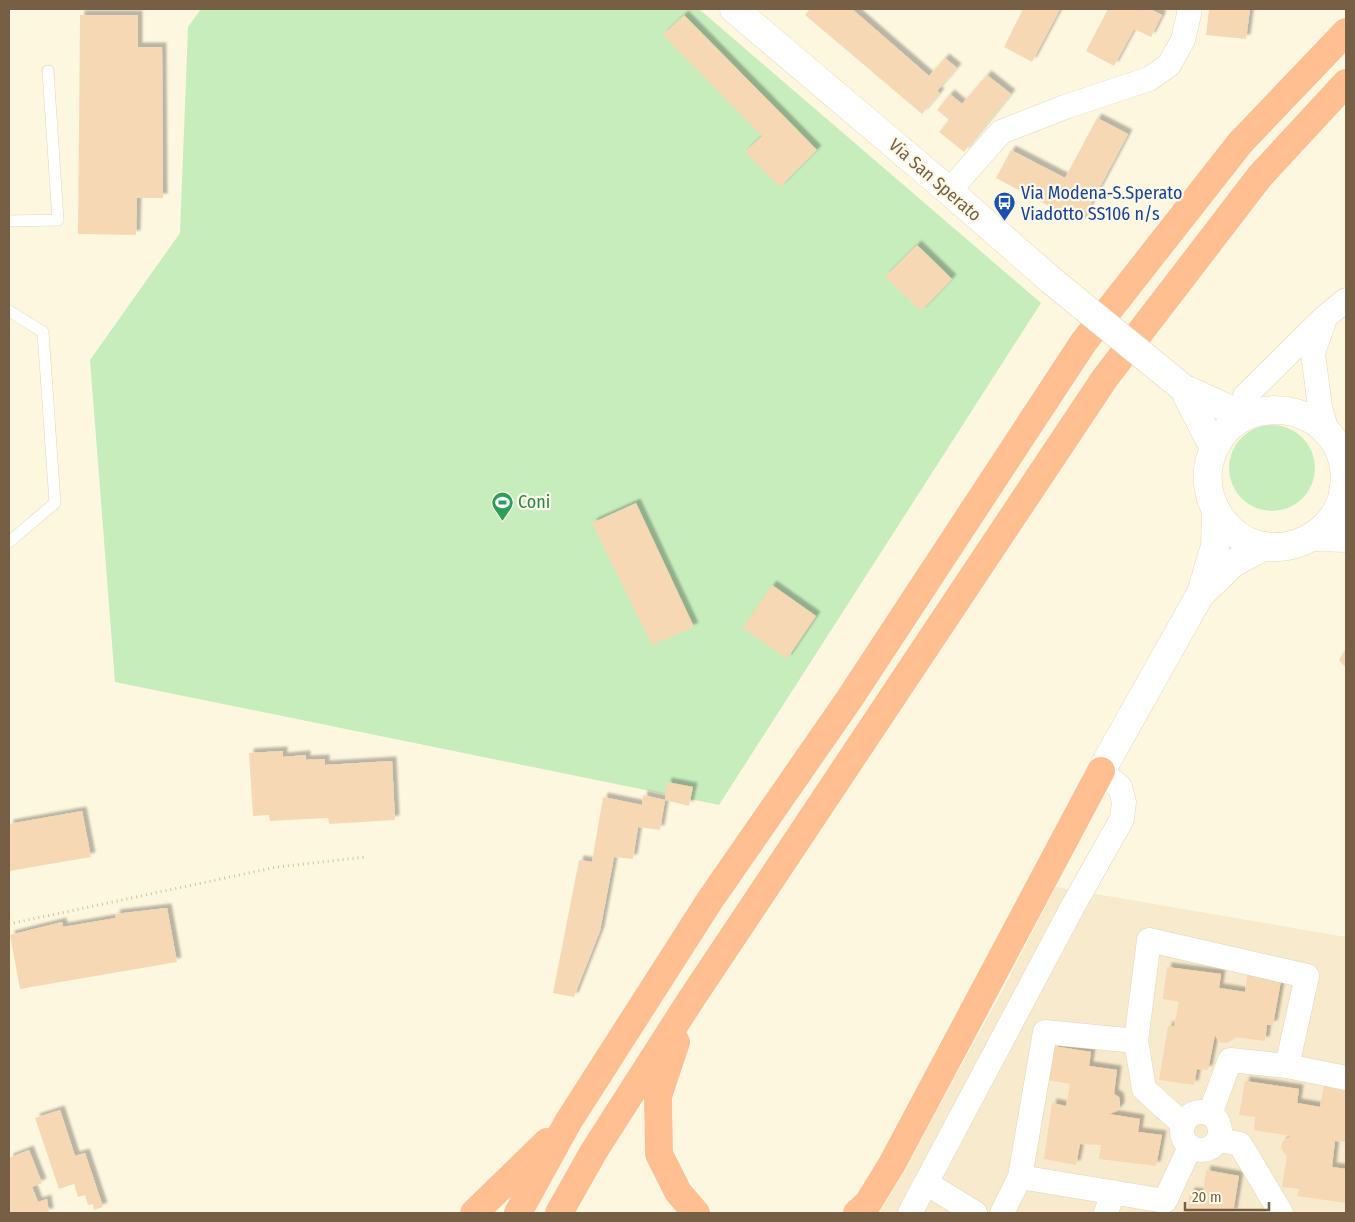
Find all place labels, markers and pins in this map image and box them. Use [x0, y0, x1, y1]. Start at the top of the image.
place label: Via Modena-S.Sperato Viadotto SS106 n/s [1021, 182, 1182, 225]
bus stop icon: Via Modena-S.Sperato Viadotto SS106 n/s [993, 191, 1017, 222]
sports icon: Coni [490, 490, 514, 521]
place label: Coni [518, 491, 550, 513]

